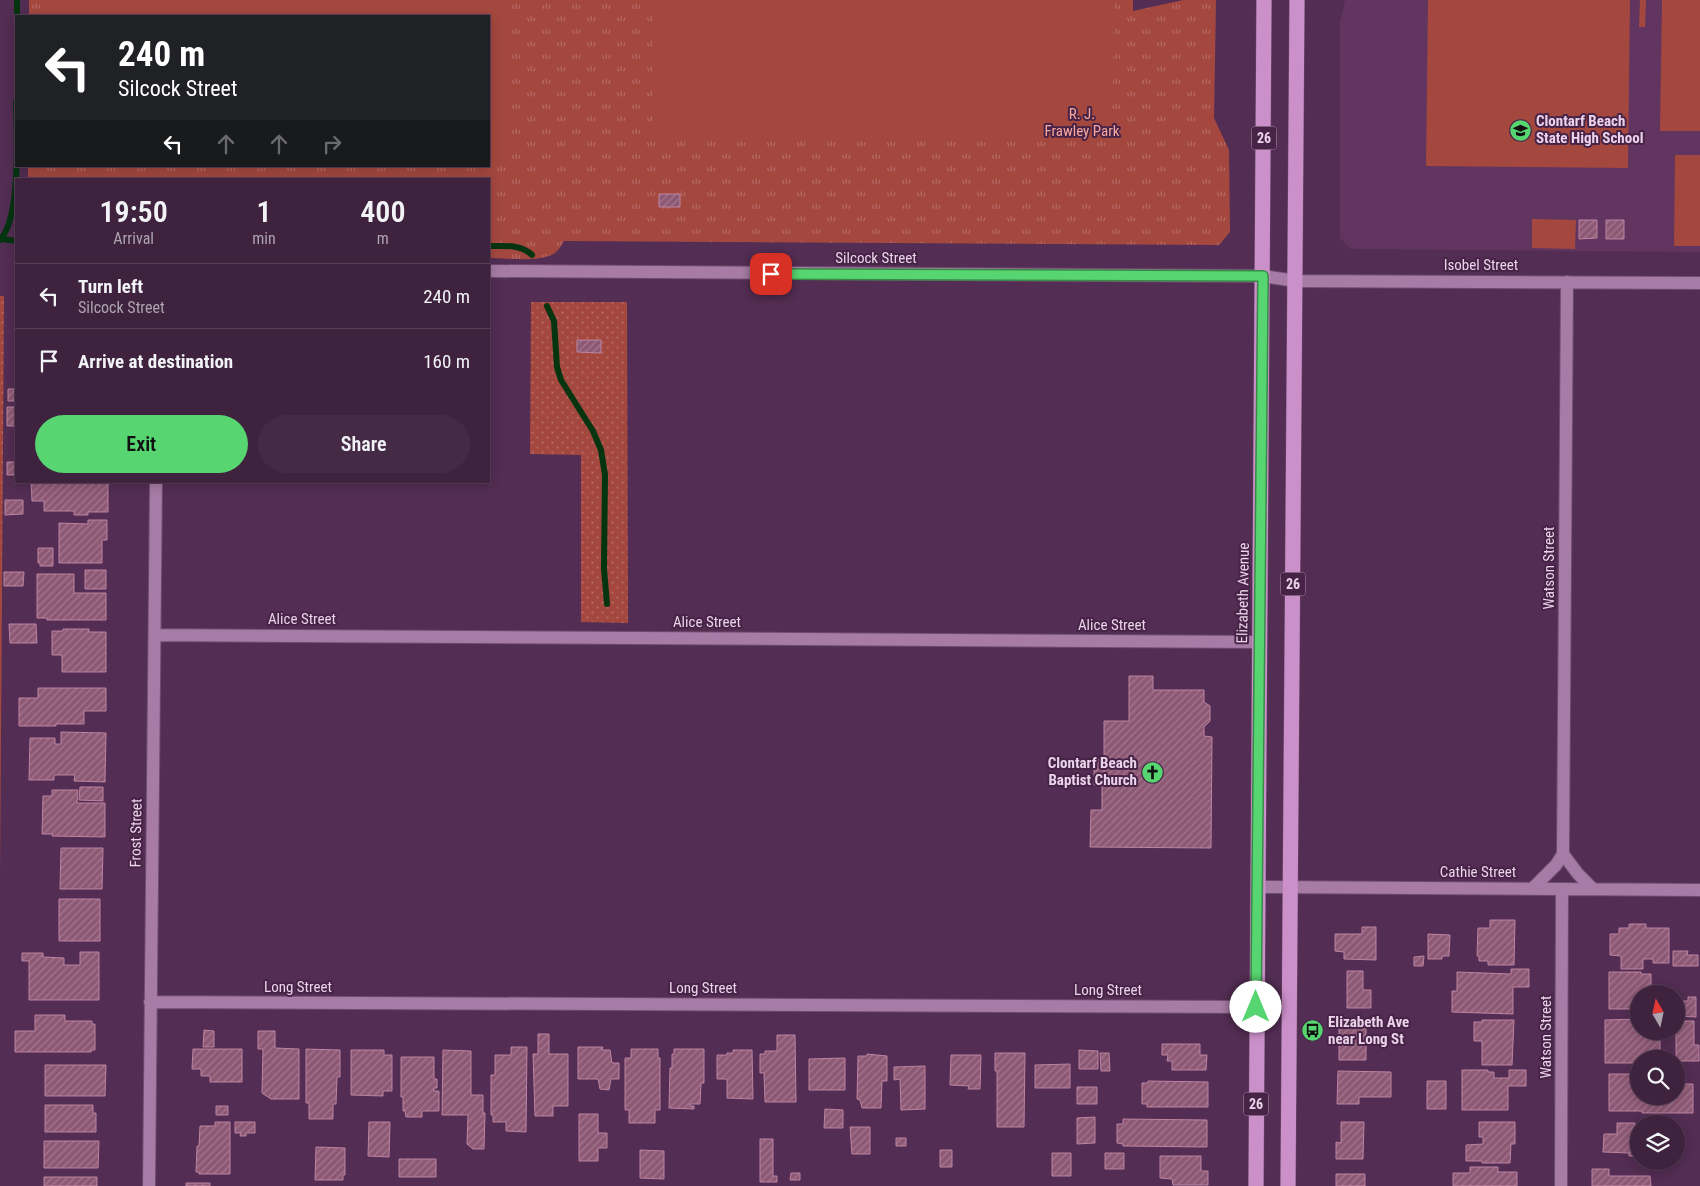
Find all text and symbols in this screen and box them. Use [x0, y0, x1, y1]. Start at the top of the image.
text: 240 m [118, 34, 205, 75]
icon: left [35, 35, 100, 100]
text: Silcock Street [118, 76, 237, 101]
park label: R. J. Frawley Park [1044, 105, 1120, 140]
place label: Clontarf Beach State High School [1536, 112, 1643, 147]
school or university icon: Clontarf Beach State High School [1508, 118, 1532, 142]
road number: 26 [1252, 126, 1276, 150]
icon: left [159, 130, 187, 158]
icon: ahead [212, 130, 240, 158]
icon: ahead [265, 130, 293, 158]
icon: right [318, 130, 346, 158]
text: 19:50 [99, 194, 168, 229]
text: 1 [256, 194, 272, 229]
text: 400 [360, 194, 405, 229]
text: Arrival [113, 229, 154, 248]
text: min [252, 229, 276, 248]
text: m [377, 229, 389, 248]
street label: Silcock Street [835, 249, 917, 267]
pin [750, 253, 792, 295]
street label: Isobel Street [1444, 256, 1518, 274]
icon: arrive [757, 260, 785, 288]
text: Turn left [78, 275, 143, 298]
icon: left [35, 282, 63, 310]
text: 240 m [423, 285, 470, 308]
text: Silcock Street [78, 298, 165, 317]
icon: arrive [35, 347, 63, 375]
text: Arrive at destination [78, 350, 233, 373]
text: 160 m [423, 350, 470, 373]
button: Exit [35, 415, 248, 473]
button: Share [258, 415, 470, 473]
street label: Watson Street [1540, 526, 1558, 610]
street label: Elizabeth Avenue [1233, 542, 1253, 644]
road number: 26 [1280, 572, 1306, 596]
street label: Alice Street [268, 610, 336, 628]
street label: Alice Street [673, 613, 741, 631]
street label: Alice Street [1078, 616, 1146, 634]
place label: Clontarf Beach Baptist Church [1048, 754, 1137, 789]
church icon: Clontarf Beach Baptist Church [1141, 760, 1165, 784]
street label: Frost Street [126, 798, 146, 868]
street label: Cathie Street [1440, 863, 1516, 881]
street label: Long Street [264, 978, 332, 996]
street label: Long Street [669, 979, 737, 997]
position arrow [1229, 980, 1281, 1032]
street label: Long Street [1074, 981, 1142, 999]
north arrow [1630, 985, 1685, 1040]
map controls [1630, 985, 1685, 1170]
street label: Watson Street [1537, 995, 1555, 1079]
place label: Elizabeth Ave near Long St [1328, 1013, 1409, 1048]
bus stop icon: Elizabeth Ave near Long St [1300, 1019, 1324, 1043]
button: search [1630, 1050, 1685, 1105]
road number: 26 [1244, 1092, 1268, 1116]
button: layers [1630, 1115, 1685, 1170]

